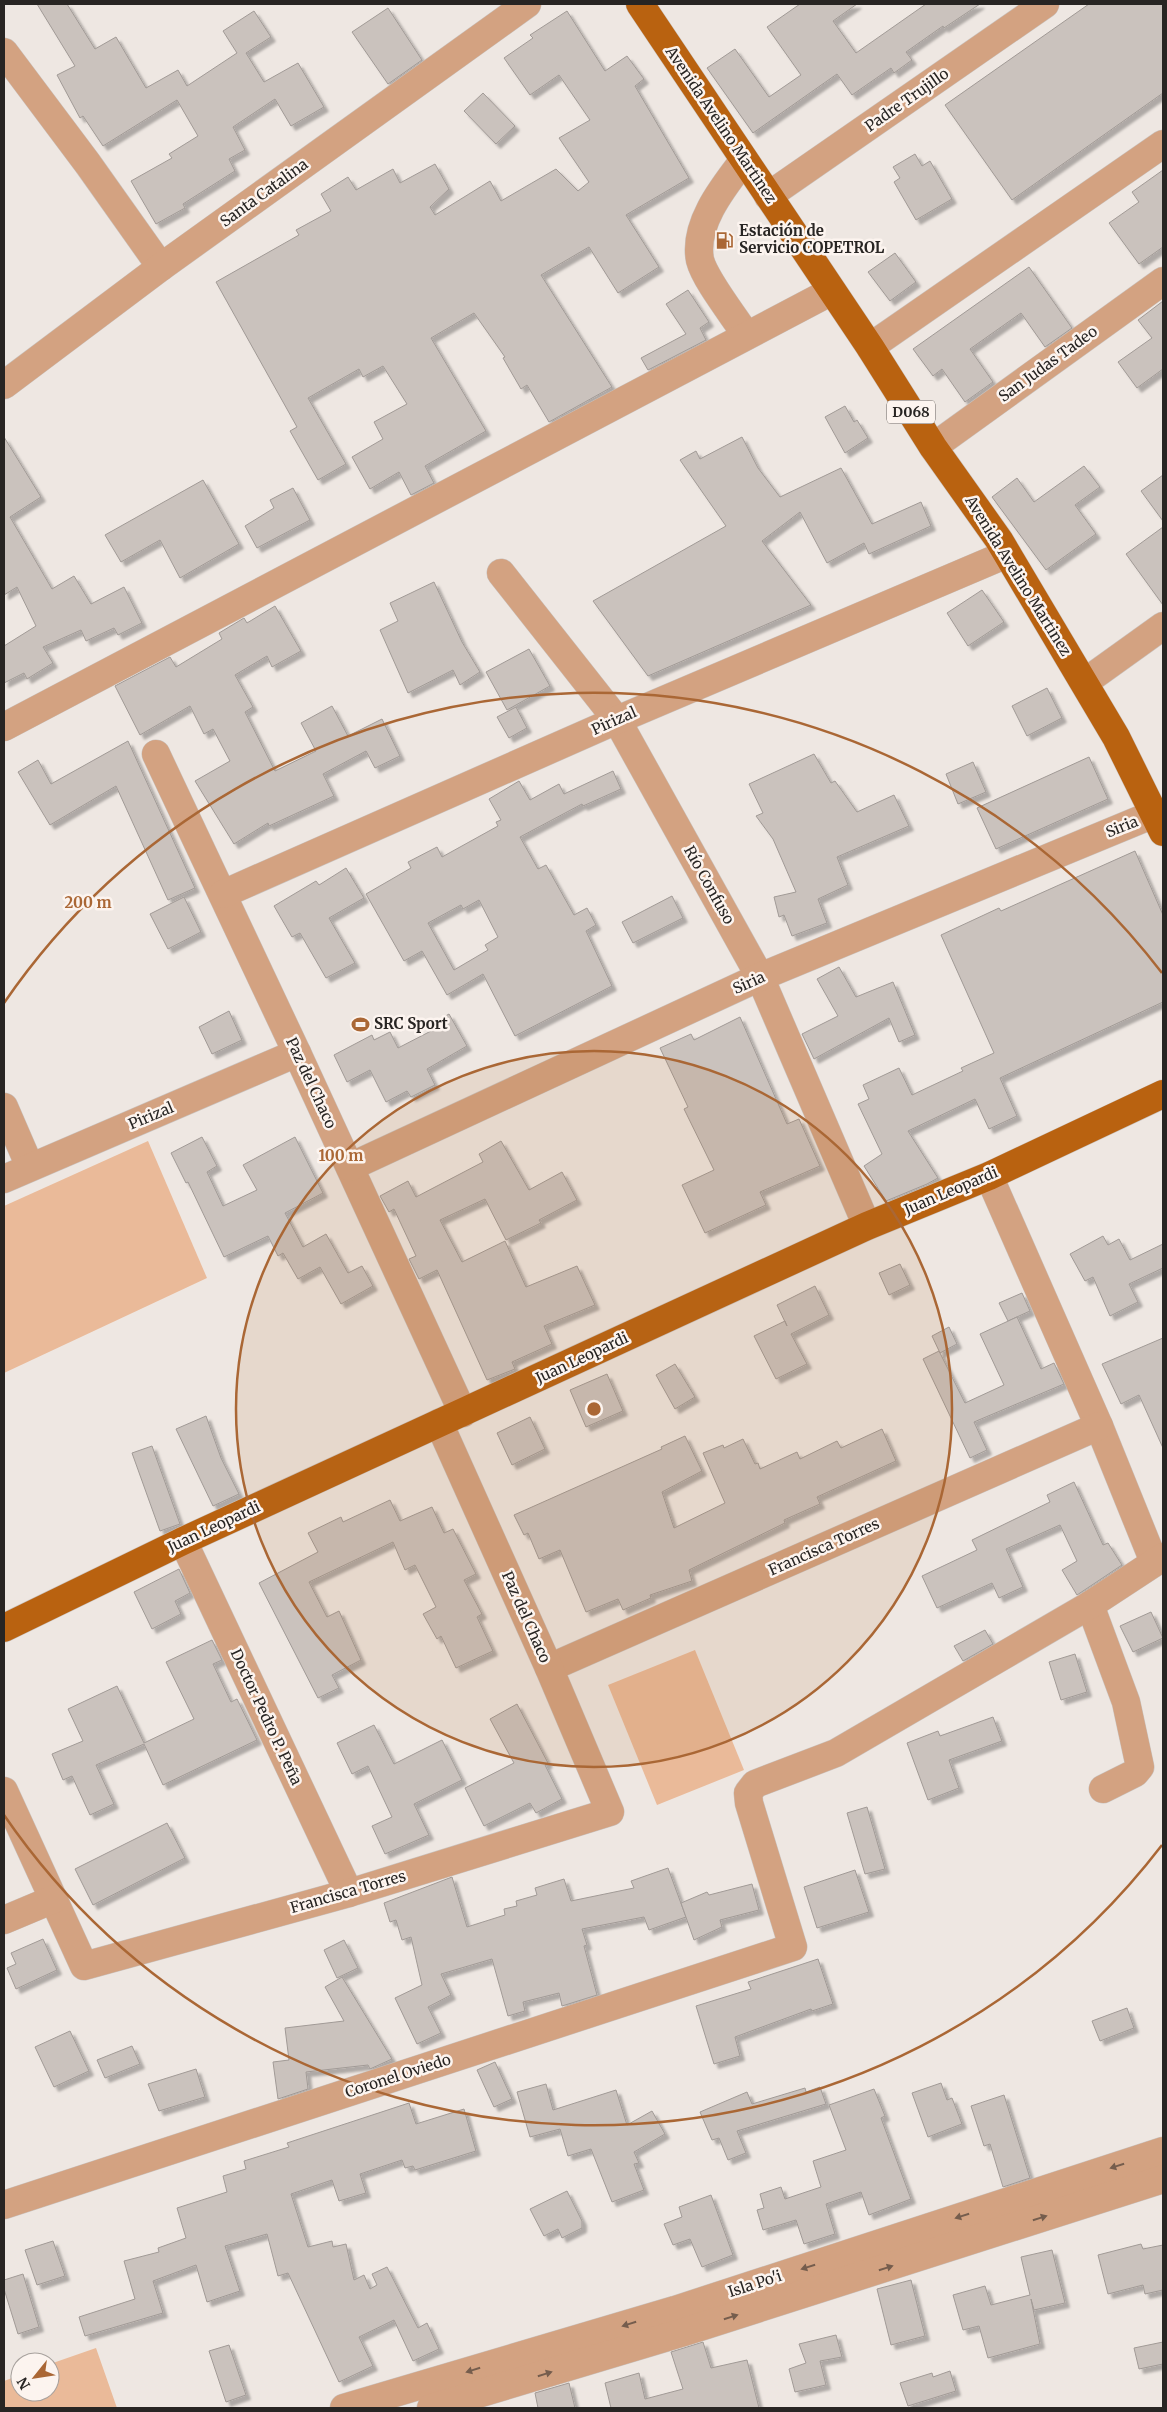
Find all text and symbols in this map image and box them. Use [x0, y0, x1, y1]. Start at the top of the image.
street label: Avenida Avelino Martinez [661, 42, 781, 207]
street label: Padre Trujillo [861, 64, 952, 135]
street label: Santa Catalina [216, 154, 311, 231]
place label: Estación de Servicio COPETROL [739, 221, 885, 257]
fuel station icon: Estación de Servicio COPETROL [715, 230, 735, 250]
street label: San Judas Tadeo [995, 321, 1101, 406]
road number: D068 [887, 401, 935, 424]
street label: Avenida Avelino Martinez [961, 491, 1076, 659]
street label: Pirizal [588, 702, 640, 739]
street label: Siria [1103, 812, 1141, 842]
street label: Río Confuso [680, 842, 739, 928]
text: 200 m [64, 893, 112, 912]
street label: Siria [730, 967, 768, 998]
sports icon: SRC Sport [350, 1014, 370, 1034]
place label: SRC Sport [374, 1014, 448, 1033]
street label: Paz del Chaco [282, 1034, 341, 1132]
street label: Pirizal [125, 1097, 177, 1134]
text: 100 m [319, 1146, 363, 1165]
street label: Juan Leopardi [900, 1162, 1001, 1219]
street label: Juan Leopardi [532, 1328, 631, 1388]
centre of rings [585, 1400, 603, 1418]
street label: Juan Leopardi [164, 1497, 263, 1557]
street label: Francisca Torres [765, 1514, 882, 1579]
street label: Paz del Chaco [498, 1568, 555, 1666]
street label: Doctor Pedro P. Peña [227, 1646, 306, 1788]
street label: Francisca Torres [288, 1866, 408, 1917]
street label: Coronel Oviedo [343, 2049, 453, 2102]
one-way arrow [1109, 2162, 1124, 2170]
one-way arrow [955, 2213, 970, 2221]
one-way arrow [1033, 2214, 1048, 2222]
one-way arrow [800, 2263, 815, 2271]
one-way arrow [878, 2263, 893, 2271]
street label: Isla Po'i [726, 2266, 784, 2301]
one-way arrow [723, 2313, 738, 2320]
one-way arrow [621, 2320, 636, 2328]
north arrow [10, 2352, 60, 2402]
one-way arrow [465, 2366, 480, 2374]
one-way arrow [537, 2370, 552, 2377]
text: N [13, 2374, 34, 2393]

